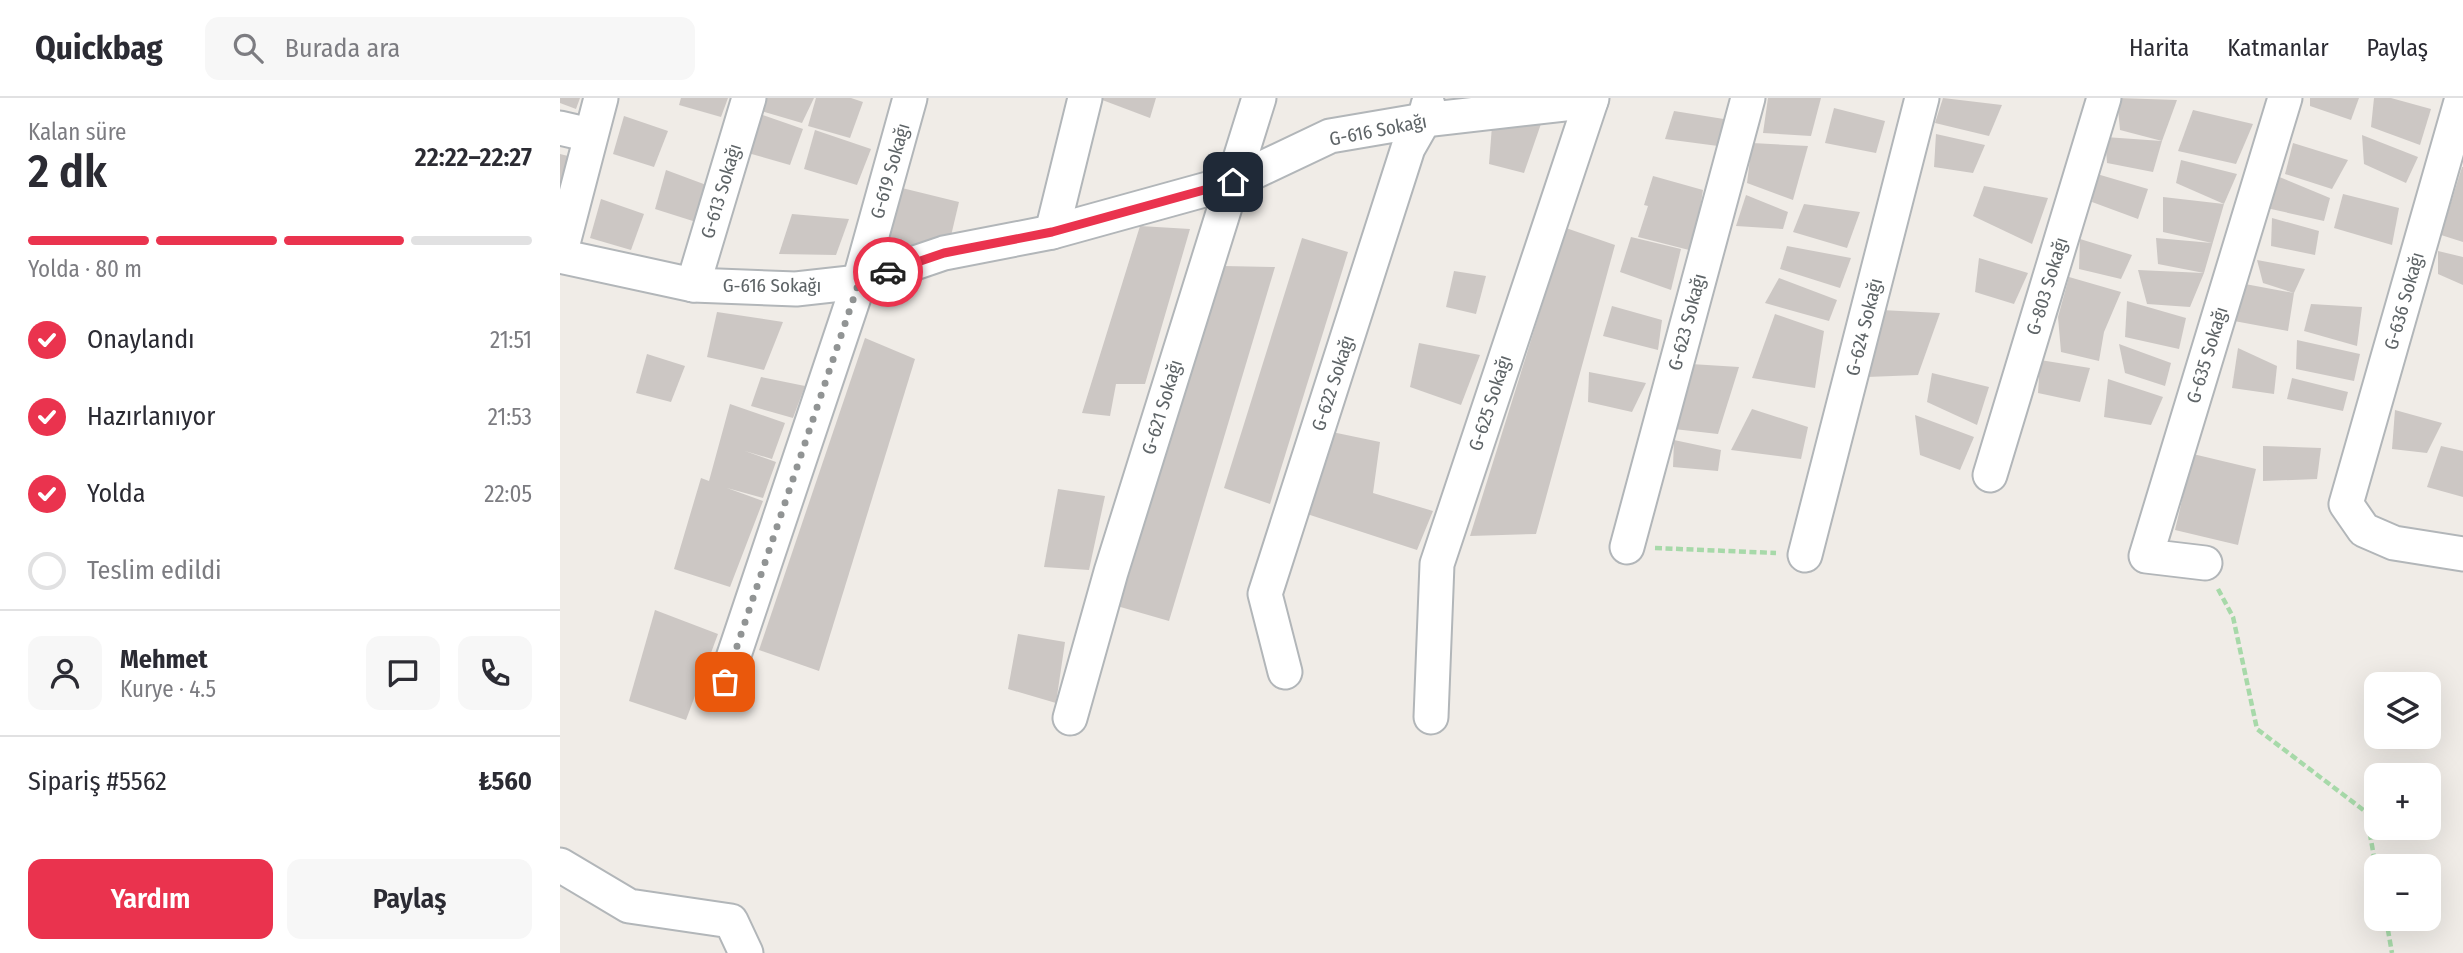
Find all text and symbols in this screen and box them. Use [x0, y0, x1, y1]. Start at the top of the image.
search box [205, 17, 695, 80]
text: Quickbag [35, 28, 163, 68]
icon: search [229, 29, 267, 67]
text: Burada ara [285, 33, 400, 64]
text: Harita [2129, 34, 2189, 62]
text: Katmanlar [2227, 34, 2329, 62]
text: Paylaş [2367, 34, 2428, 62]
street label: G-616 Sokağı [1327, 109, 1429, 151]
text: Kalan süre [28, 118, 126, 146]
street label: G-619 Sokağı [865, 121, 915, 221]
street label: G-613 Sokağı [696, 141, 746, 241]
text: 22:22–22:27 [415, 142, 532, 173]
text: 2 dk [28, 144, 107, 199]
pin [1203, 152, 1263, 212]
icon: home [1214, 163, 1252, 201]
street label: G-803 Sokağı [2021, 234, 2073, 338]
courier [853, 237, 923, 307]
street label: G-636 Sokağı [2379, 250, 2429, 352]
icon: car [869, 253, 907, 291]
text: Yolda · 80 m [28, 255, 142, 283]
street label: G-623 Sokağı [1663, 271, 1711, 373]
street label: G-616 Sokağı [723, 274, 821, 297]
street label: G-624 Sokağı [1841, 276, 1887, 378]
street label: G-635 Sokağı [2181, 304, 2233, 406]
icon: check [28, 321, 66, 359]
text: Onaylandı [87, 324, 195, 355]
text: 21:51 [490, 326, 532, 354]
street label: G-622 Sokağı [1307, 332, 1359, 434]
street label: G-625 Sokağı [1464, 352, 1516, 454]
street label: G-621 Sokağı [1137, 357, 1187, 457]
icon: check [28, 398, 66, 436]
text: Hazırlanıyor [87, 401, 215, 432]
text: 21:53 [488, 403, 532, 431]
icon: check [28, 475, 66, 513]
text: Yolda [87, 478, 146, 509]
text: 22:05 [484, 480, 532, 508]
text: Teslim edildi [87, 555, 222, 586]
button: person [28, 636, 102, 710]
button: chat [366, 636, 440, 710]
button: phone [458, 636, 532, 710]
text: Mehmet [120, 644, 208, 675]
pin [695, 652, 755, 712]
icon: bag [706, 663, 744, 701]
map controls [2364, 672, 2441, 931]
button: layers [2364, 672, 2441, 749]
text: Kurye · 4.5 [120, 675, 216, 703]
button: + [2364, 763, 2441, 840]
text: Sipariş #5562 [28, 766, 167, 797]
text: ₺560 [478, 766, 532, 797]
button: − [2364, 854, 2441, 931]
button: Yardım [28, 859, 273, 939]
button: Paylaş [287, 859, 532, 939]

